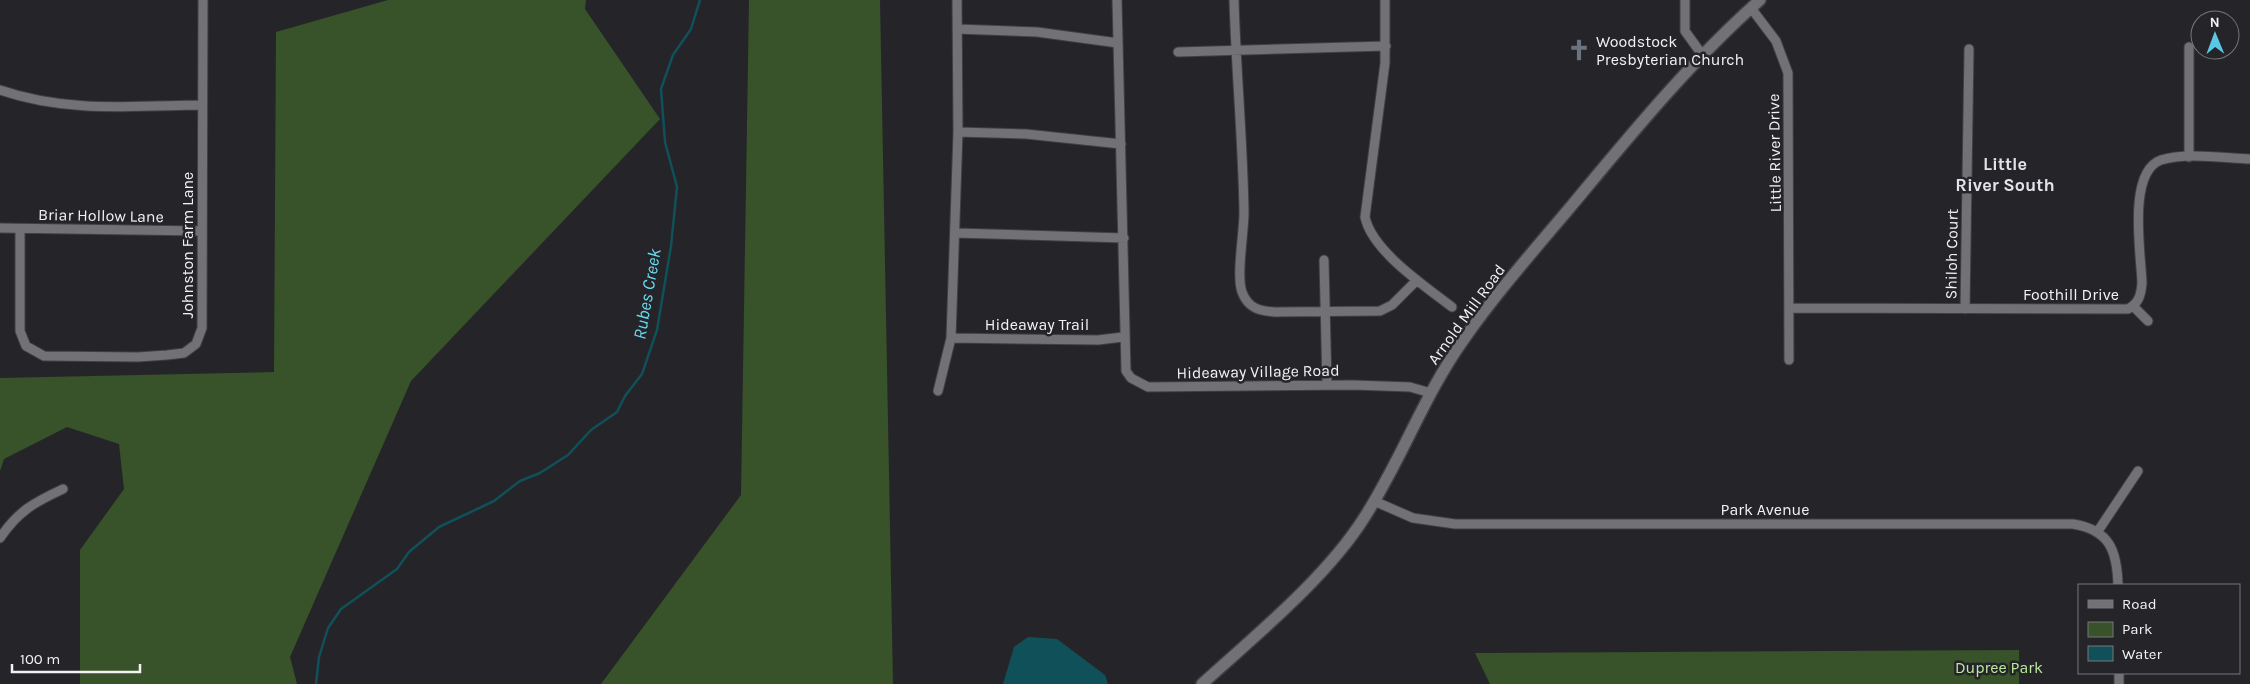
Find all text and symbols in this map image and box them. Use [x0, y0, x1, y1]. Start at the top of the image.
north arrow [2190, 10, 2240, 60]
text: N [2210, 14, 2220, 31]
place label: Woodstock Presbyterian Church [1596, 32, 1744, 69]
church icon: Woodstock Presbyterian Church [1566, 37, 1592, 63]
street label: Little River Drive [1764, 94, 1785, 212]
district label: Little River South [1955, 153, 2055, 196]
street label: Johnston Farm Lane [178, 172, 197, 318]
street label: Briar Hollow Lane [38, 205, 164, 226]
street label: Shiloh Court [1941, 208, 1962, 300]
water label: Rubes Creek [628, 246, 666, 341]
street label: Arnold Mill Road [1424, 261, 1509, 368]
street label: Foothill Drive [2023, 285, 2119, 304]
street label: Hideaway Trail [985, 315, 1089, 334]
street label: Hideaway Village Road [1176, 361, 1340, 382]
street label: Park Avenue [1721, 500, 1809, 519]
legend [2078, 584, 2240, 674]
text: Road [2122, 595, 2157, 613]
text: Park [2122, 620, 2152, 638]
scale bar [12, 642, 140, 674]
text: Water [2122, 645, 2163, 663]
text: 100 m [20, 650, 60, 668]
park label: Dupree Park [1955, 658, 2043, 677]

